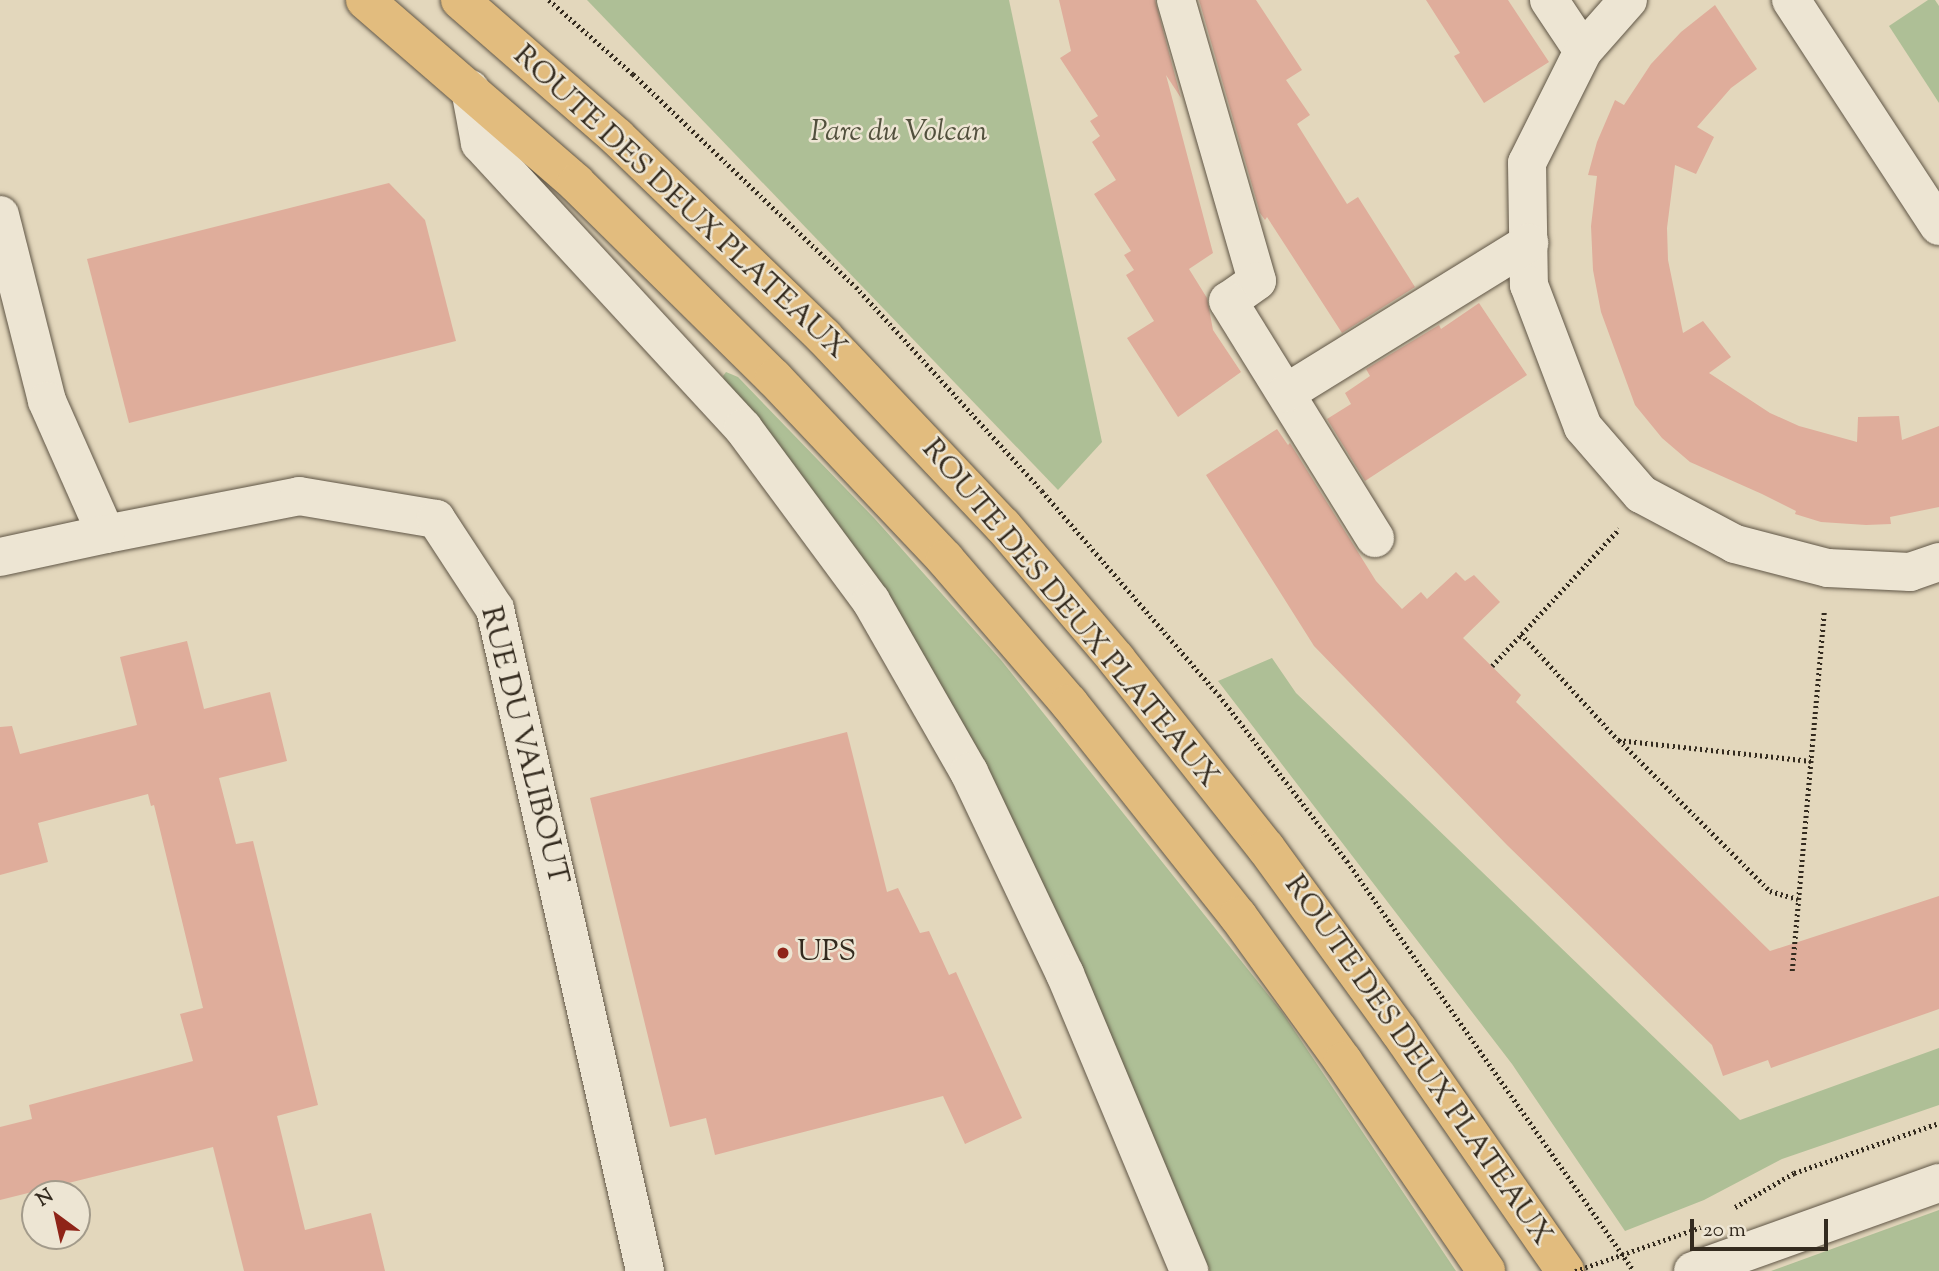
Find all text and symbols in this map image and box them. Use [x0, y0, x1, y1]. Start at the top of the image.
street label: ROUTE DES DEUX PLATEAUX [505, 39, 853, 367]
park label: Parc du Volcan [810, 115, 988, 151]
street label: ROUTE DES DEUX PLATEAUX [913, 433, 1225, 795]
street label: RUE DU VALIBOUT [471, 603, 575, 889]
street label: ROUTE DES DEUX PLATEAUX [1275, 869, 1559, 1253]
place label: UPS [797, 935, 856, 971]
marker: UPS [775, 945, 791, 961]
north arrow [21, 1180, 91, 1250]
text: N [32, 1183, 59, 1214]
scale bar [1694, 1204, 1832, 1248]
text: 20 m [1703, 1216, 1746, 1246]

